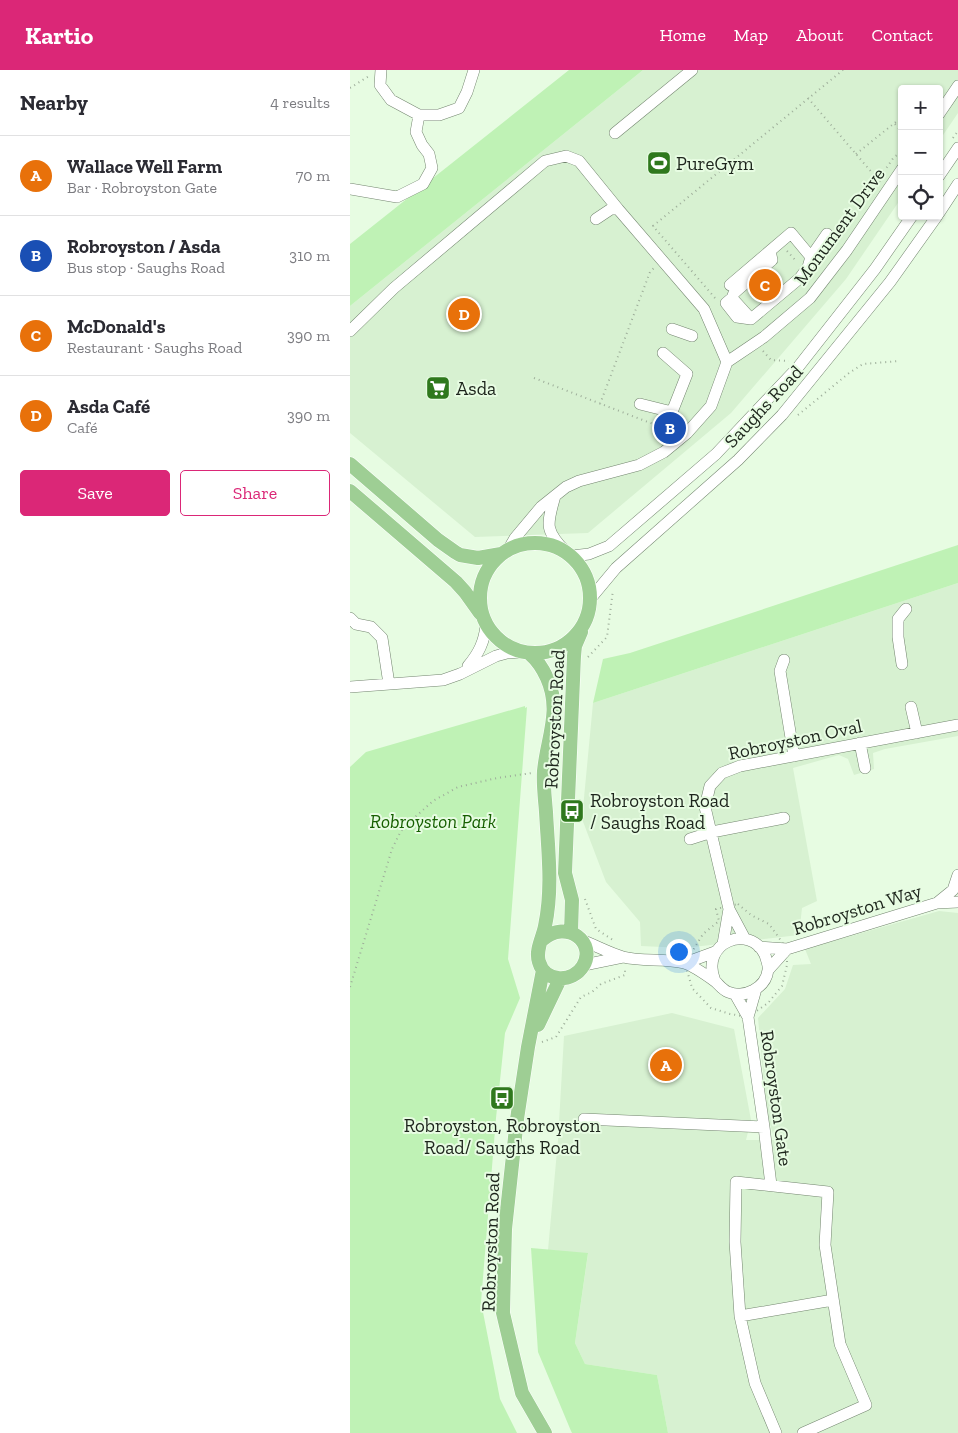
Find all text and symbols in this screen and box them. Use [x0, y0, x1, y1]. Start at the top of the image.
text: Kartio [25, 21, 93, 50]
text: Home [659, 24, 706, 46]
text: Map [734, 24, 768, 46]
text: About [796, 24, 843, 46]
text: Contact [871, 24, 933, 46]
map controls [898, 85, 943, 220]
button: + [898, 85, 943, 130]
text: Nearby [20, 90, 88, 115]
text: 4 results [270, 93, 330, 112]
button: − [898, 130, 943, 175]
sports icon: PureGym [646, 150, 672, 176]
place label: PureGym [676, 152, 754, 175]
text: Wallace Well Farm [67, 155, 222, 178]
street label: Monument Drive [789, 163, 890, 290]
text: A [31, 166, 42, 185]
text: 70 m [296, 166, 330, 185]
button: locate [898, 175, 943, 220]
text: Bar · Robroyston Gate [67, 178, 217, 197]
text: Robroyston / Asda [67, 235, 221, 258]
text: B [31, 246, 41, 265]
text: 310 m [289, 246, 330, 265]
text: Bus stop · Saughs Road [67, 258, 225, 277]
pin: C [749, 266, 781, 304]
pin: D [448, 295, 480, 333]
text: McDonald's [67, 315, 165, 338]
text: C [31, 326, 41, 345]
text: 390 m [287, 326, 330, 345]
text: Restaurant · Saughs Road [67, 338, 242, 357]
street label: Saughs Road [719, 360, 808, 452]
supermarket icon: Asda [425, 375, 451, 401]
place label: Asda [456, 377, 496, 400]
text: Asda Café [67, 395, 150, 418]
text: D [30, 406, 42, 425]
text: 390 m [287, 406, 330, 425]
pin: B [654, 409, 686, 447]
text: Café [67, 418, 98, 437]
button: Save [20, 470, 170, 516]
button: Share [180, 470, 330, 516]
street label: Robroyston Road [539, 648, 570, 789]
street label: Robroyston Oval [726, 714, 864, 765]
place label: Robroyston Road / Saughs Road [590, 789, 730, 834]
bus stop icon: Robroyston Road / Saughs Road [559, 798, 585, 824]
park label: Robroyston Park [370, 810, 496, 833]
street label: Robroyston Way [790, 879, 925, 940]
your location [666, 939, 692, 965]
street label: Robroyston Gate [756, 1029, 797, 1168]
pin: A [650, 1046, 682, 1084]
bus stop icon: Robroyston, Robroyston Road/ Saughs Road [489, 1085, 515, 1111]
place label: Robroyston, Robroyston Road/ Saughs Road [404, 1114, 600, 1159]
street label: Robroyston Road [477, 1171, 504, 1312]

